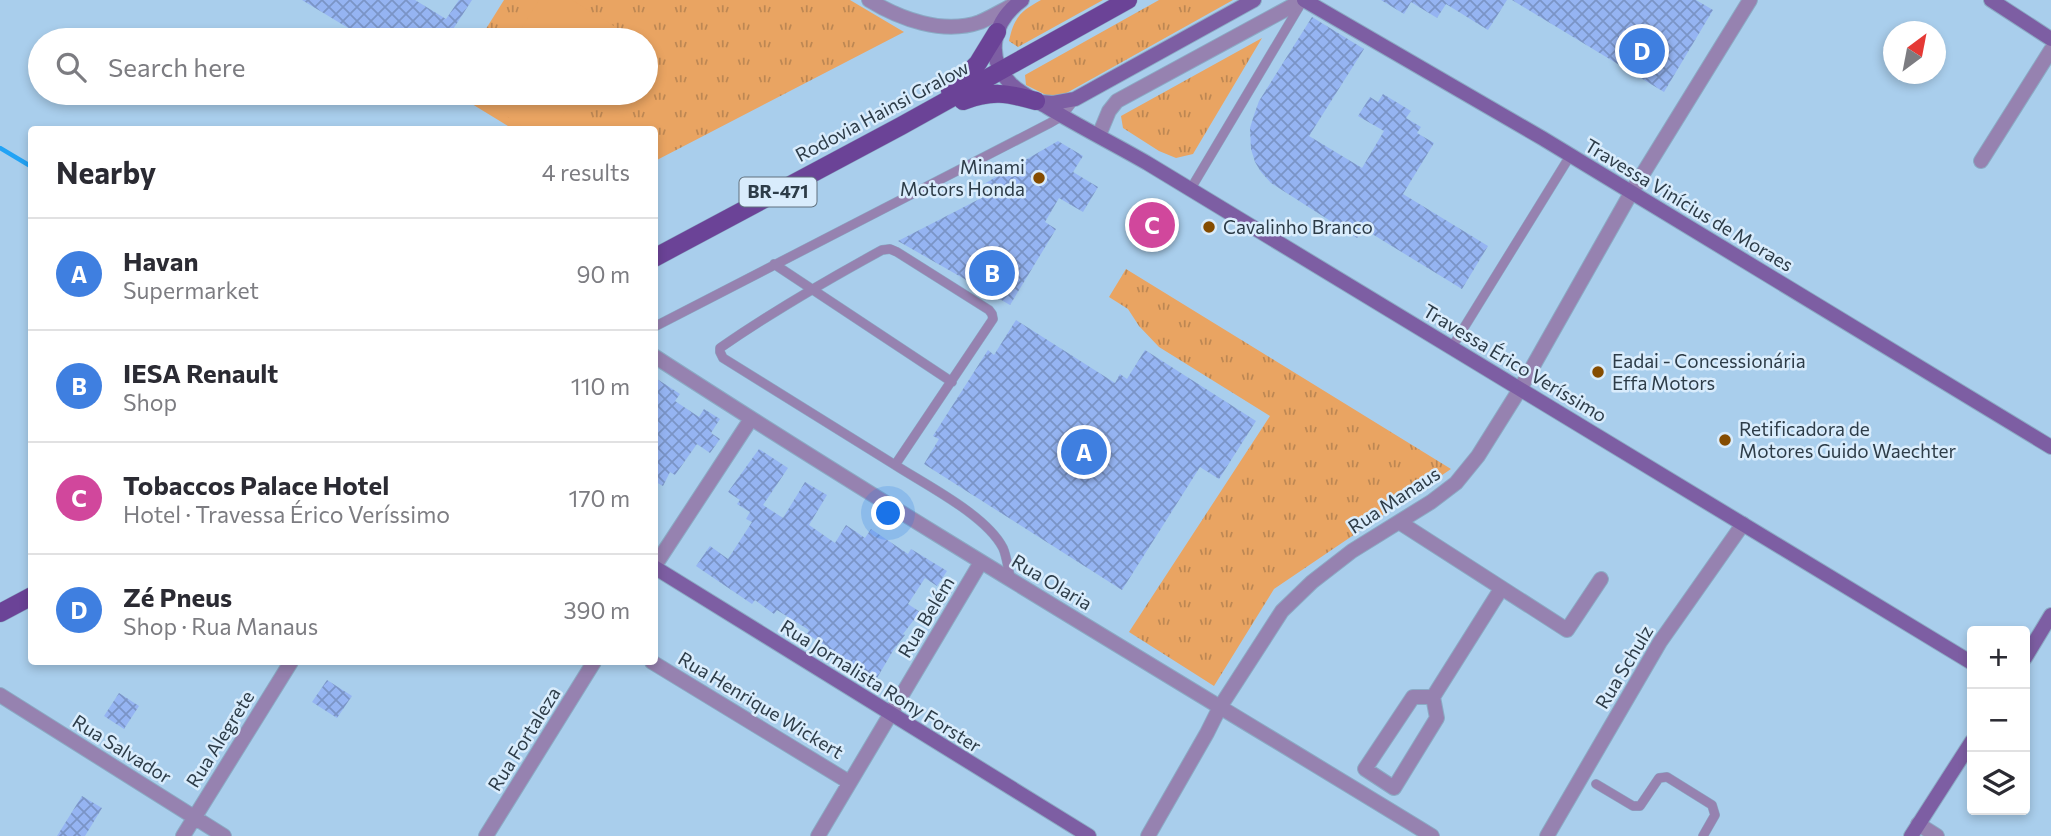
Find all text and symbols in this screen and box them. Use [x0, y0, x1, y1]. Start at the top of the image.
north arrow [1883, 21, 1946, 84]
pin: D [1619, 25, 1665, 77]
search box [28, 28, 658, 105]
icon: search [52, 48, 90, 86]
text: Search here [108, 51, 246, 82]
street label: Rodovia Hainsi Gralow [791, 55, 972, 166]
street label: Travessa Vinícius de Moraes [1581, 133, 1798, 276]
text: Nearby [56, 153, 156, 190]
place label: Minami Motors Honda [900, 155, 1025, 200]
text: 4 results [542, 158, 630, 186]
marker: Minami Motors Honda [1031, 170, 1047, 186]
road number: BR-471 [740, 177, 816, 206]
pin: C [1129, 199, 1175, 251]
place label: Cavalinho Branco [1223, 215, 1373, 238]
marker: Cavalinho Branco [1201, 219, 1217, 235]
text: Havan [123, 245, 198, 276]
pin: B [969, 247, 1015, 299]
text: A [71, 260, 87, 288]
text: 90 m [577, 260, 630, 288]
text: Supermarket [123, 276, 259, 304]
street label: Travessa Érico Veríssimo [1419, 299, 1611, 427]
place label: Eadai - Concessionária Effa Motors [1612, 349, 1806, 394]
text: IESA Renault [123, 357, 278, 388]
marker: Eadai - Concessionária Effa Motors [1590, 364, 1606, 380]
text: B [71, 372, 87, 400]
text: 110 m [571, 372, 630, 400]
text: Shop [123, 388, 177, 416]
place label: Retificadora de Motores Guido Waechter [1739, 417, 1957, 462]
pin: A [1061, 426, 1107, 478]
marker: Retificadora de Motores Guido Waechter [1717, 432, 1733, 448]
street label: Rua Manaus [1343, 461, 1444, 538]
text: Tobaccos Palace Hotel [123, 469, 389, 500]
text: C [71, 484, 87, 512]
text: 170 m [569, 484, 630, 512]
your location [871, 496, 905, 530]
text: Hotel · Travessa Érico Veríssimo [123, 500, 450, 528]
street label: Rua Olaria [1008, 549, 1097, 614]
street label: Rua Belém [892, 572, 959, 661]
text: Zé Pneus [123, 581, 232, 612]
text: D [71, 596, 87, 624]
text: 390 m [563, 596, 630, 624]
text: Shop · Rua Manaus [123, 612, 318, 640]
street label: Rua Jornalista Rony Forster [777, 614, 986, 757]
street label: Rua Schulz [1590, 621, 1657, 713]
map controls [1967, 626, 2030, 815]
button: + [1967, 626, 2030, 689]
street label: Rua Henrique Wickert [674, 646, 848, 763]
street label: Rua Fortaleza [483, 683, 565, 795]
street label: Rua Alegrete [181, 686, 258, 791]
button: − [1967, 689, 2030, 752]
street label: Rua Salvador [69, 709, 176, 788]
button: layers [1967, 752, 2030, 815]

